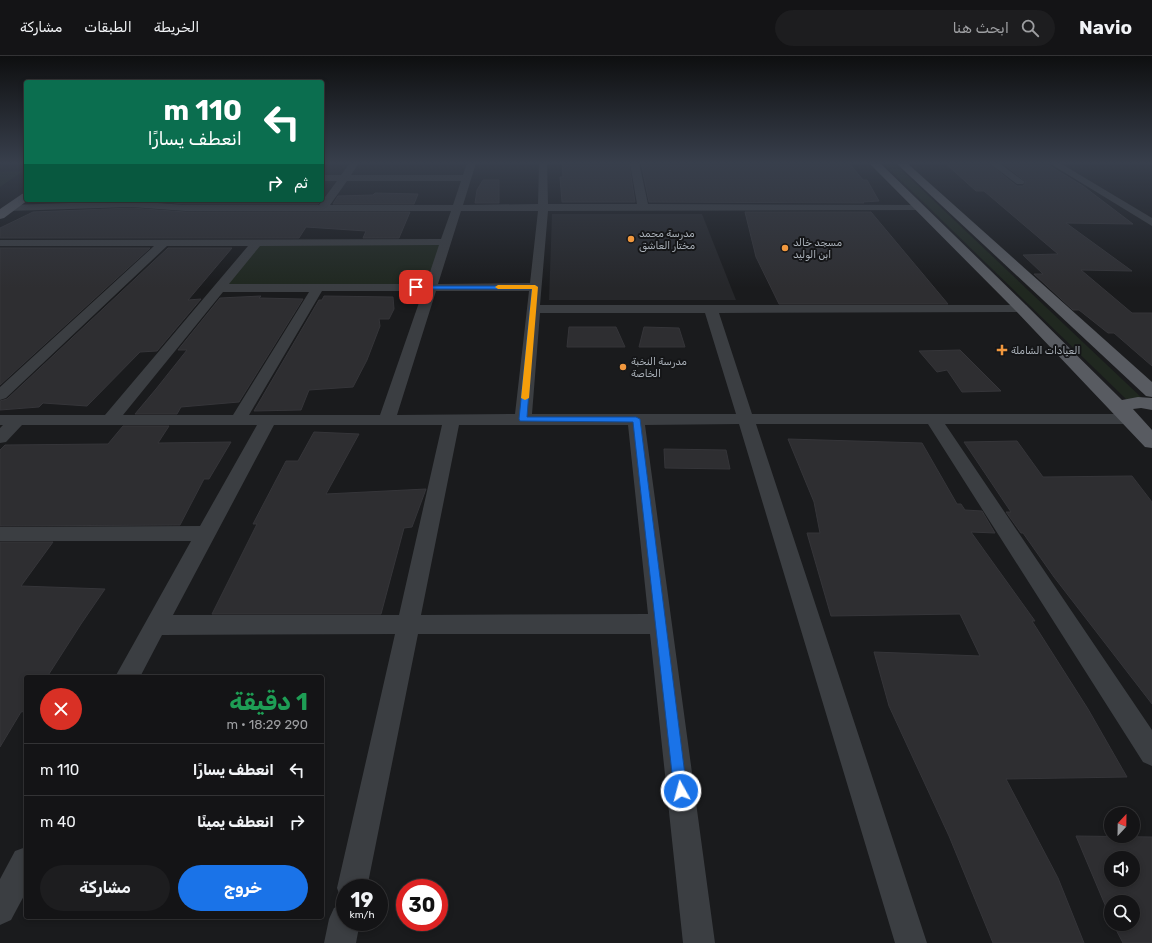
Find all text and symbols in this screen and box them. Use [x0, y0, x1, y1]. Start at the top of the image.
search box [775, 10, 1055, 46]
text: Navio [1079, 16, 1132, 39]
icon: search [1019, 17, 1041, 39]
text: مشاركة [20, 19, 62, 36]
text: الطبقات [84, 19, 132, 36]
text: الخريطة [154, 19, 199, 36]
text: ابحث هنا [952, 19, 1009, 37]
text: 110 m [164, 94, 242, 127]
icon: left [256, 96, 308, 148]
text: انعطف يسارًا [148, 128, 242, 150]
icon: right [264, 172, 286, 194]
text: ثم [294, 174, 308, 192]
place label: مدرسة محمد مختار العاشق [639, 228, 695, 252]
marker: مدرسة محمد مختار العاشق [626, 234, 636, 244]
place label: مسجد خالد ابن الوليد [793, 237, 842, 261]
marker: مسجد خالد ابن الوليد [780, 243, 790, 253]
pin [399, 270, 433, 304]
icon: arrive [405, 276, 427, 298]
marker: العيادات الشاملة [996, 344, 1008, 356]
place label: العيادات الشاملة [1011, 345, 1080, 357]
place label: مدرسة النخبة الخاصة [631, 356, 687, 380]
marker: مدرسة النخبة الخاصة [618, 362, 628, 372]
button: close [40, 688, 82, 730]
text: 1 دقيقة [229, 688, 308, 716]
text: 290 m · 18:29 [226, 717, 308, 732]
icon: left [286, 759, 308, 781]
text: 110 m [40, 761, 79, 779]
text: انعطف يسارًا [193, 761, 274, 779]
position arrow [660, 770, 702, 812]
north arrow [1104, 807, 1140, 843]
map controls [1104, 807, 1140, 931]
icon: right [286, 811, 308, 833]
text: 40 m [40, 813, 76, 831]
text: انعطف يمينًا [197, 813, 274, 831]
button: sound [1104, 851, 1140, 887]
button: مشاركة [40, 865, 170, 911]
button: خروج [178, 865, 308, 911]
speed limit sign: 30 [396, 879, 448, 931]
text: 19 [351, 888, 373, 912]
button: search [1104, 895, 1140, 931]
text: km/h [350, 909, 374, 921]

